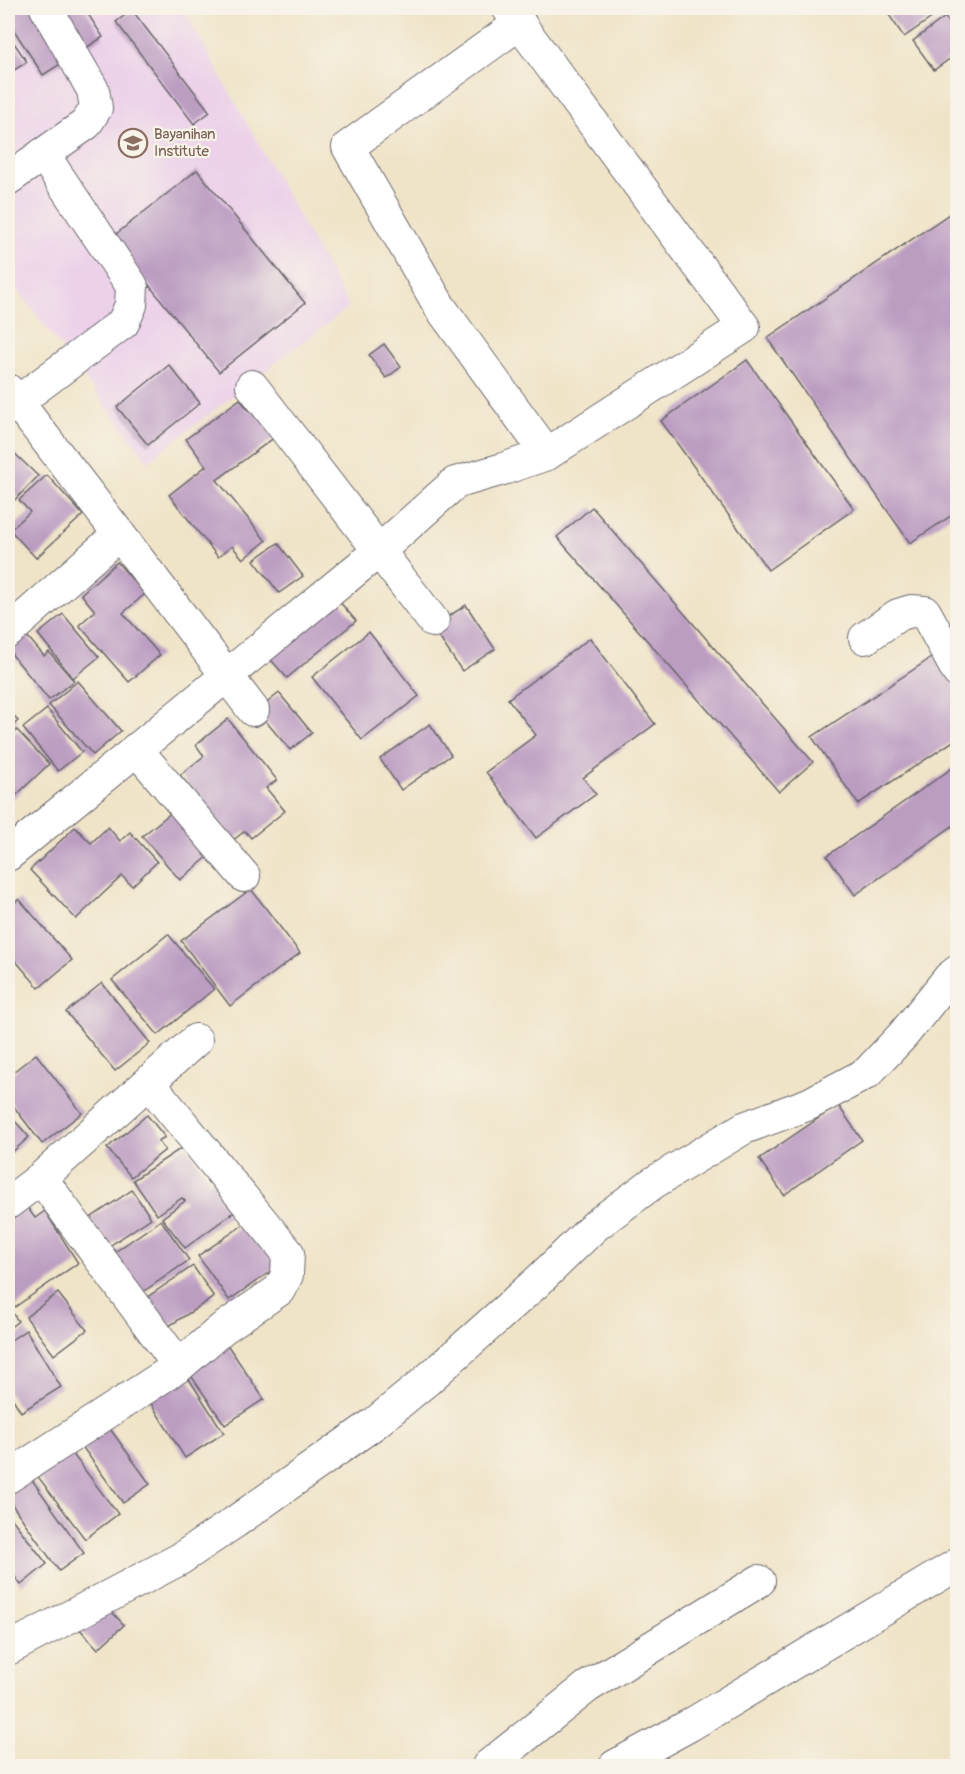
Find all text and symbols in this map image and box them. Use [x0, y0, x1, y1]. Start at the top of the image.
place label: Bayanihan Institute [154, 125, 216, 161]
school or university icon: Bayanihan Institute [117, 127, 149, 159]

